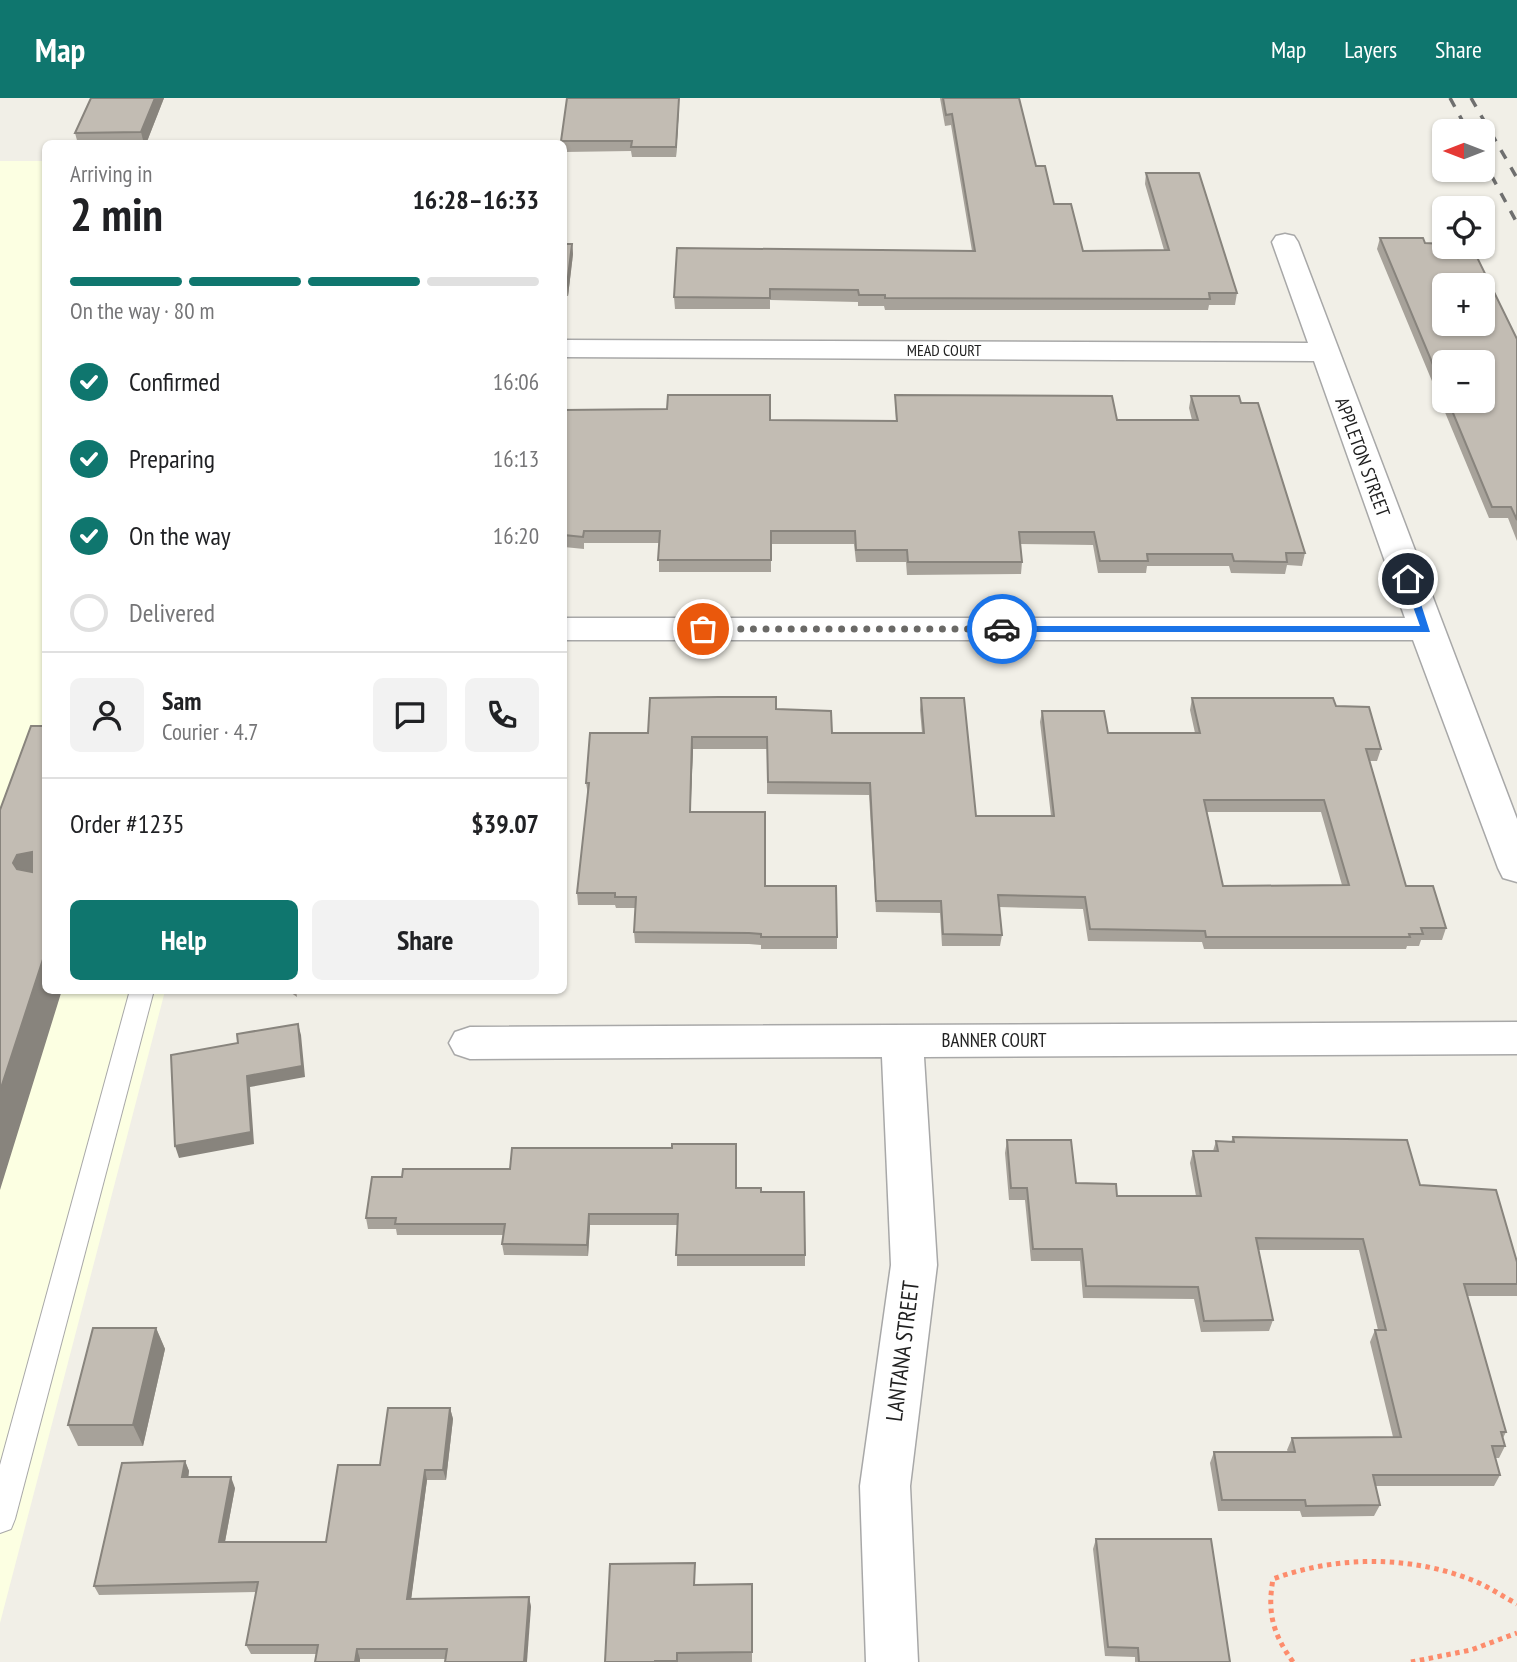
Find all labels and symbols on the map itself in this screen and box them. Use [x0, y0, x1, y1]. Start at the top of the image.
north arrow [1432, 119, 1494, 182]
street label: MEAD COURT [907, 340, 981, 360]
street label: APPLETON STREET [1330, 394, 1396, 520]
pin [1378, 549, 1438, 609]
courier [967, 594, 1037, 664]
pin [673, 599, 733, 659]
street label: BANNER COURT [941, 1028, 1047, 1052]
street label: LANTANA STREET [879, 1279, 925, 1423]

